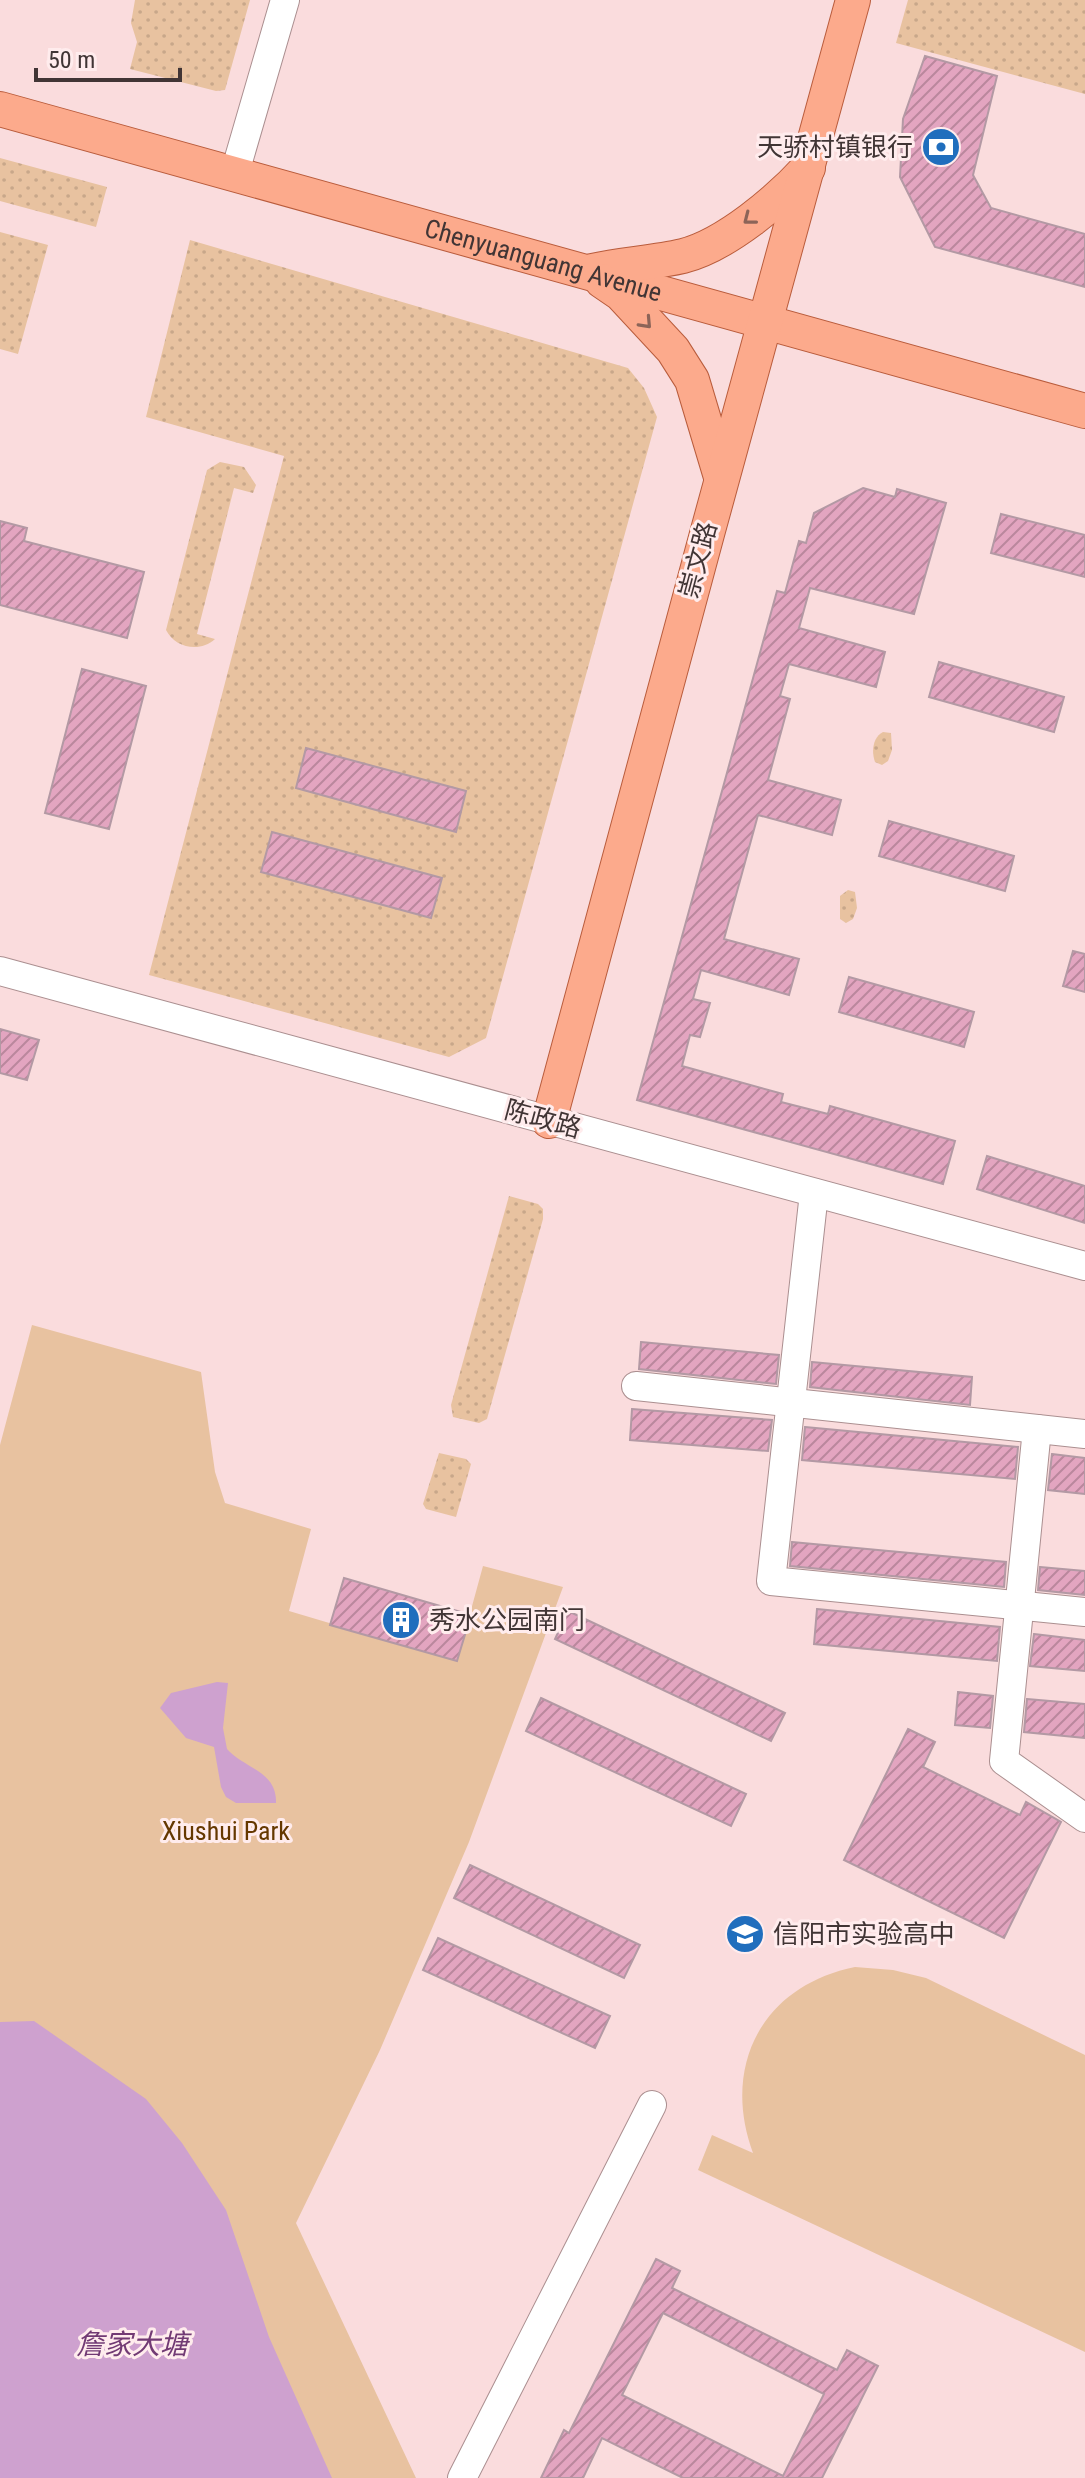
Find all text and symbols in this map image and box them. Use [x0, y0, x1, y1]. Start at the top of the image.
scale bar [36, 32, 180, 82]
text: 50 m [48, 46, 95, 74]
bank icon: 天骄村镇银行 [920, 126, 962, 168]
place label: 天骄村镇银行 [757, 132, 913, 162]
one-way arrow [744, 209, 758, 224]
street label: Chenyuanguang Avenue [421, 213, 665, 307]
one-way arrow [637, 313, 651, 328]
street label: 崇文路 [673, 518, 723, 602]
street label: 陈政路 [501, 1094, 585, 1144]
building icon: 秀水公园南门 [380, 1599, 422, 1641]
place label: 秀水公园南门 [429, 1605, 585, 1635]
park label: Xiushui Park [162, 1816, 290, 1846]
school or university icon: 信阳市实验高中 [724, 1913, 766, 1955]
place label: 信阳市实验高中 [773, 1919, 955, 1949]
water label: 詹家大塘 [76, 2328, 192, 2361]

